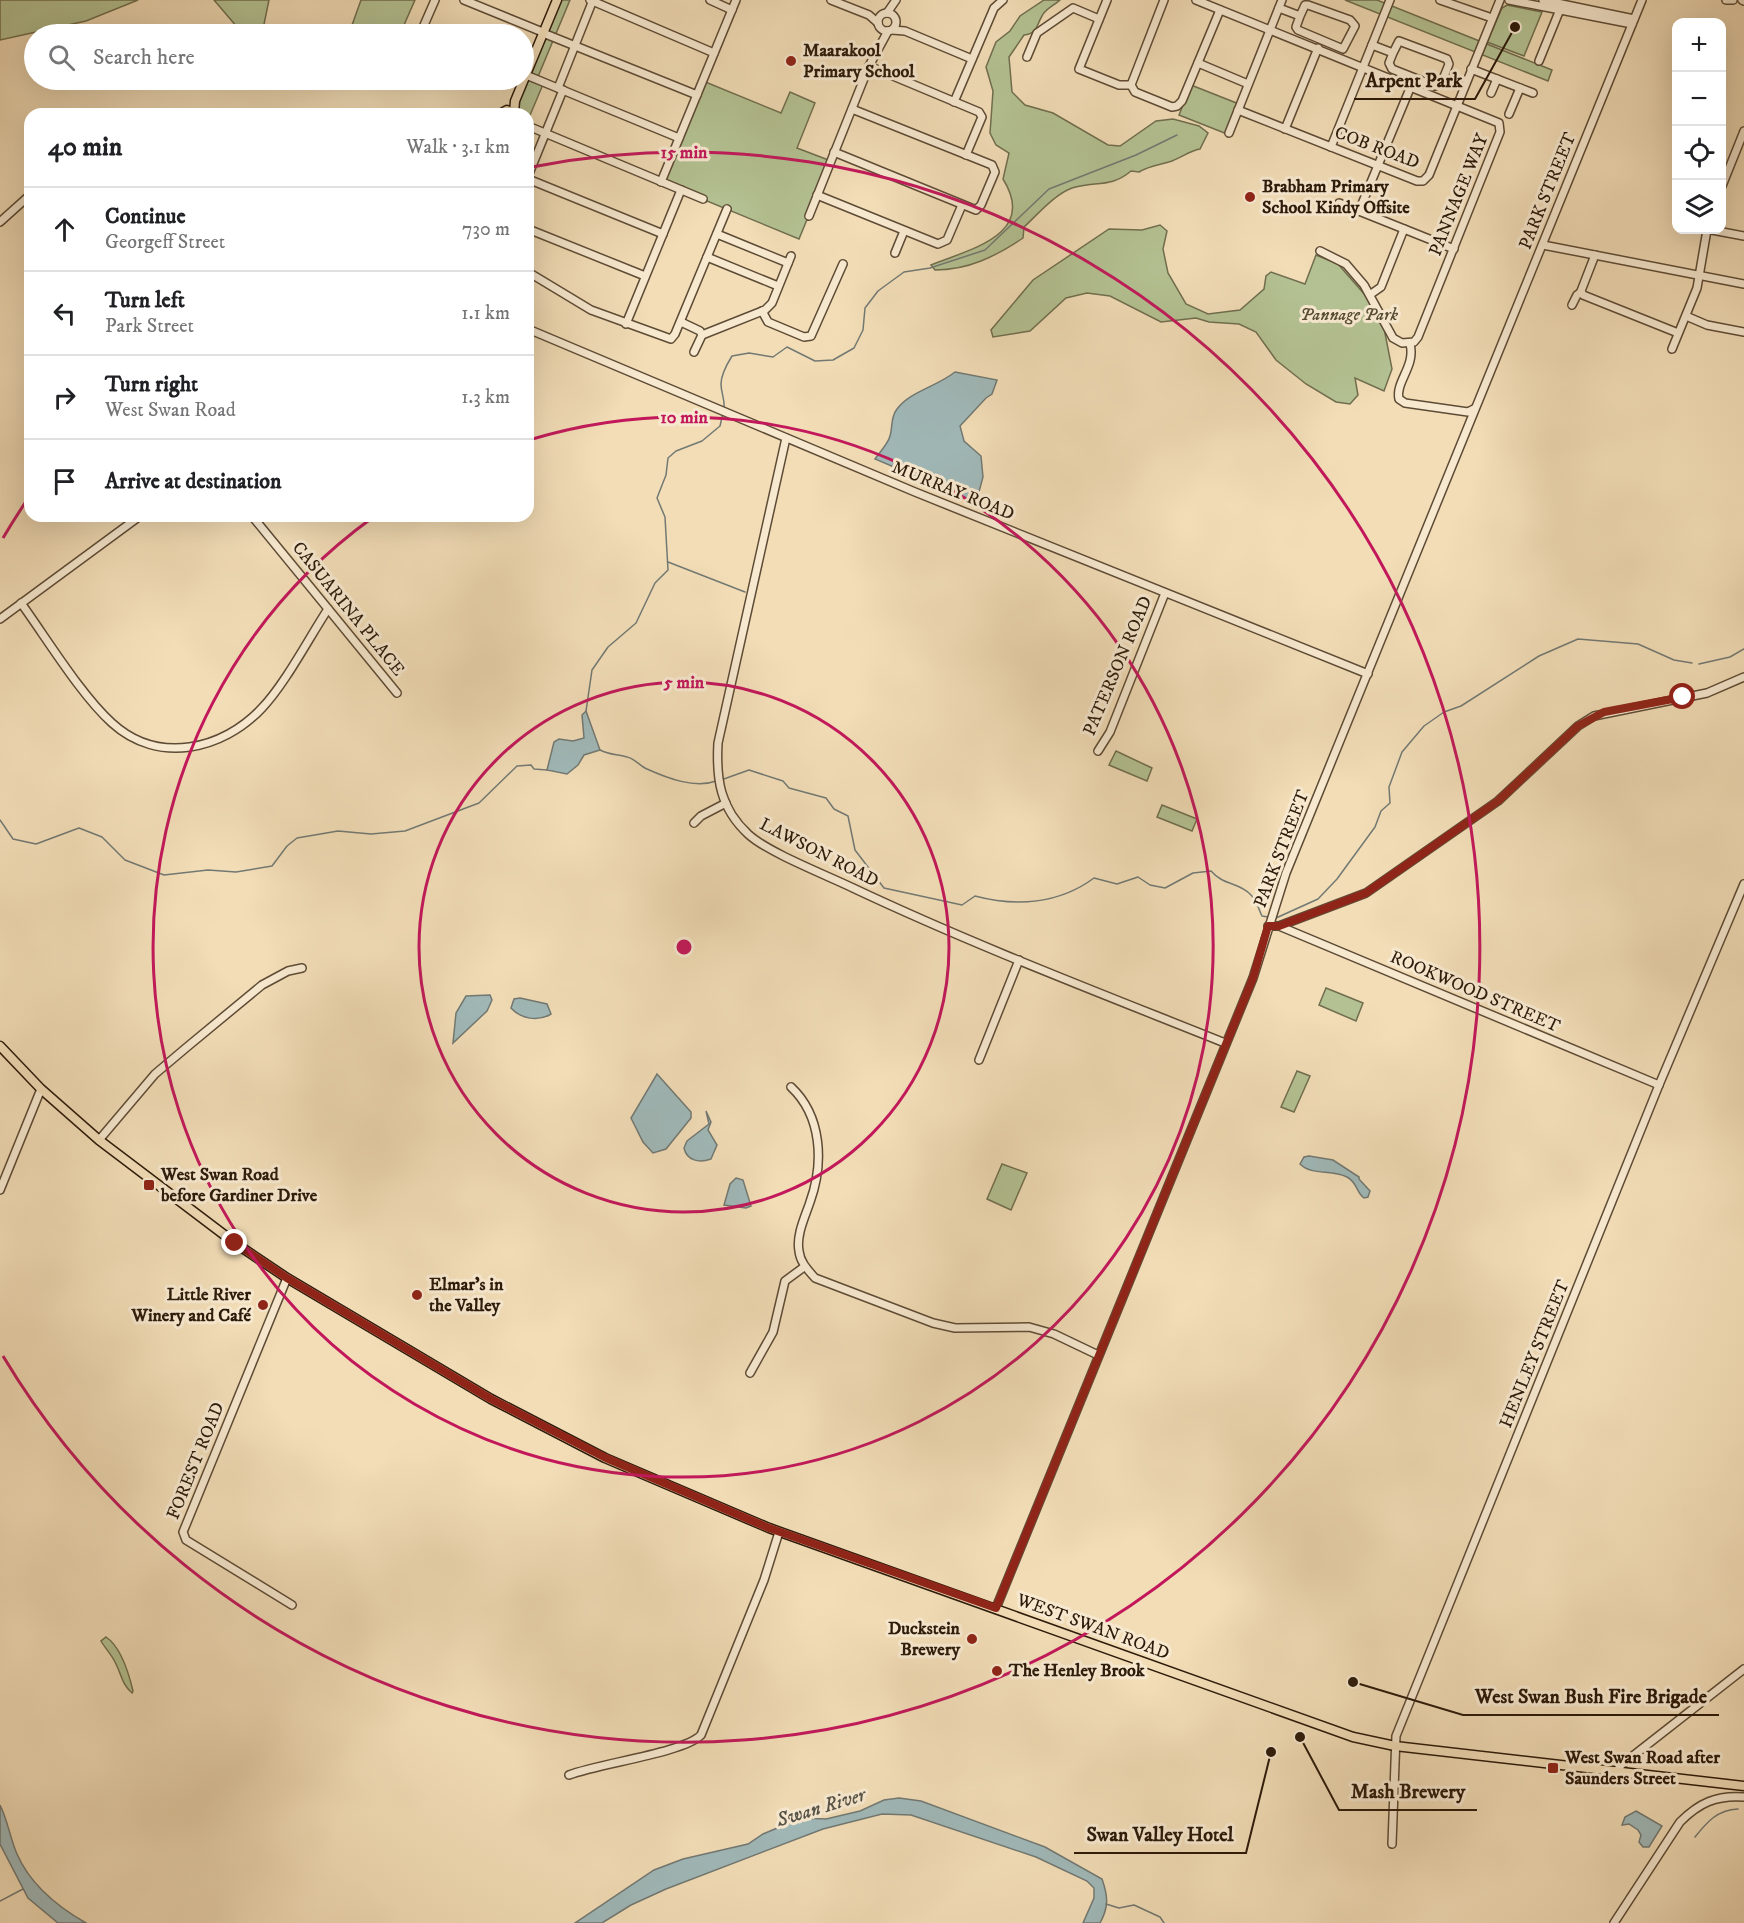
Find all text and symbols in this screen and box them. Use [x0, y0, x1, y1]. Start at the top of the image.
map controls [1672, 18, 1726, 234]
button: + [1672, 18, 1726, 72]
search box [24, 24, 534, 90]
place label: Maarakool Primary School [803, 40, 915, 83]
icon: search [45, 41, 78, 74]
text: Search here [93, 44, 195, 71]
marker: Maarakool Primary School [784, 54, 798, 68]
callout: Arpent Park [1354, 61, 1475, 99]
text: Arpent Park [1365, 69, 1464, 94]
button: − [1672, 72, 1726, 126]
street label: COB ROAD [1331, 122, 1423, 174]
button: locate [1672, 126, 1726, 180]
street label: PARK STREET [1515, 129, 1582, 253]
street label: PANNAGE WAY [1425, 130, 1494, 259]
text: 40 min [48, 131, 122, 164]
text: Walk · 3.1 km [406, 135, 510, 160]
text: 15 min [661, 142, 708, 164]
place label: Brabham Primary School Kindy Offsite [1262, 176, 1410, 219]
button: layers [1672, 180, 1726, 234]
marker: Brabham Primary School Kindy Offsite [1243, 190, 1257, 204]
text: Continue [105, 203, 186, 230]
icon: ahead [48, 213, 81, 246]
text: 730 m [462, 217, 510, 242]
text: Georgeff Street [105, 230, 225, 255]
text: Turn left [105, 287, 185, 314]
icon: left [48, 297, 81, 330]
text: 1.1 km [461, 301, 510, 326]
park label: Pannage Park [1300, 304, 1398, 326]
text: Park Street [105, 314, 194, 339]
text: Turn right [105, 371, 198, 398]
icon: right [48, 381, 81, 414]
text: 1.3 km [461, 385, 510, 410]
text: West Swan Road [105, 398, 236, 423]
text: 10 min [660, 407, 708, 429]
street label: MURRAY ROAD [889, 456, 1017, 526]
icon: arrive [48, 465, 81, 498]
text: Arrive at destination [105, 468, 282, 495]
street label: CASUARINA PLACE [287, 537, 409, 681]
street label: PATERSON ROAD [1079, 593, 1157, 739]
text: 5 min [663, 672, 705, 694]
route start [1669, 683, 1695, 709]
street label: PARK STREET [1249, 787, 1315, 911]
street label: LAWSON ROAD [756, 814, 882, 892]
centre of rings [674, 937, 694, 957]
street label: ROOKWOOD STREET [1387, 946, 1564, 1038]
place label: West Swan Road before Gardiner Drive [160, 1164, 318, 1207]
marker: West Swan Road before Gardiner Drive [142, 1178, 156, 1192]
route end [221, 1229, 247, 1255]
place label: Elmar's in the Valley [429, 1274, 504, 1317]
street label: HENLEY STREET [1495, 1276, 1575, 1431]
place label: Little River Winery and Café [130, 1284, 252, 1327]
marker: Elmar's in the Valley [410, 1288, 424, 1302]
marker: Little River Winery and Café [256, 1298, 270, 1312]
street label: FOREST ROAD [162, 1399, 230, 1523]
street label: WEST SWAN ROAD [1013, 1589, 1172, 1665]
place label: Duckstein Brewery [888, 1618, 961, 1661]
marker: Duckstein Brewery [965, 1632, 979, 1646]
place label: The Henley Brook [1008, 1660, 1146, 1682]
marker: The Henley Brook [990, 1664, 1004, 1678]
callout: West Swan Bush Fire Brigade [1463, 1677, 1719, 1715]
text: West Swan Bush Fire Brigade [1474, 1685, 1708, 1710]
place label: West Swan Road after Saunders Street [1564, 1747, 1720, 1790]
marker: West Swan Road after Saunders Street [1546, 1761, 1560, 1775]
callout: Mash Brewery [1339, 1772, 1477, 1810]
text: Mash Brewery [1351, 1780, 1466, 1805]
water label: Swan River [772, 1782, 870, 1834]
callout: Swan Valley Hotel [1074, 1815, 1246, 1853]
text: Swan Valley Hotel [1086, 1823, 1235, 1848]

